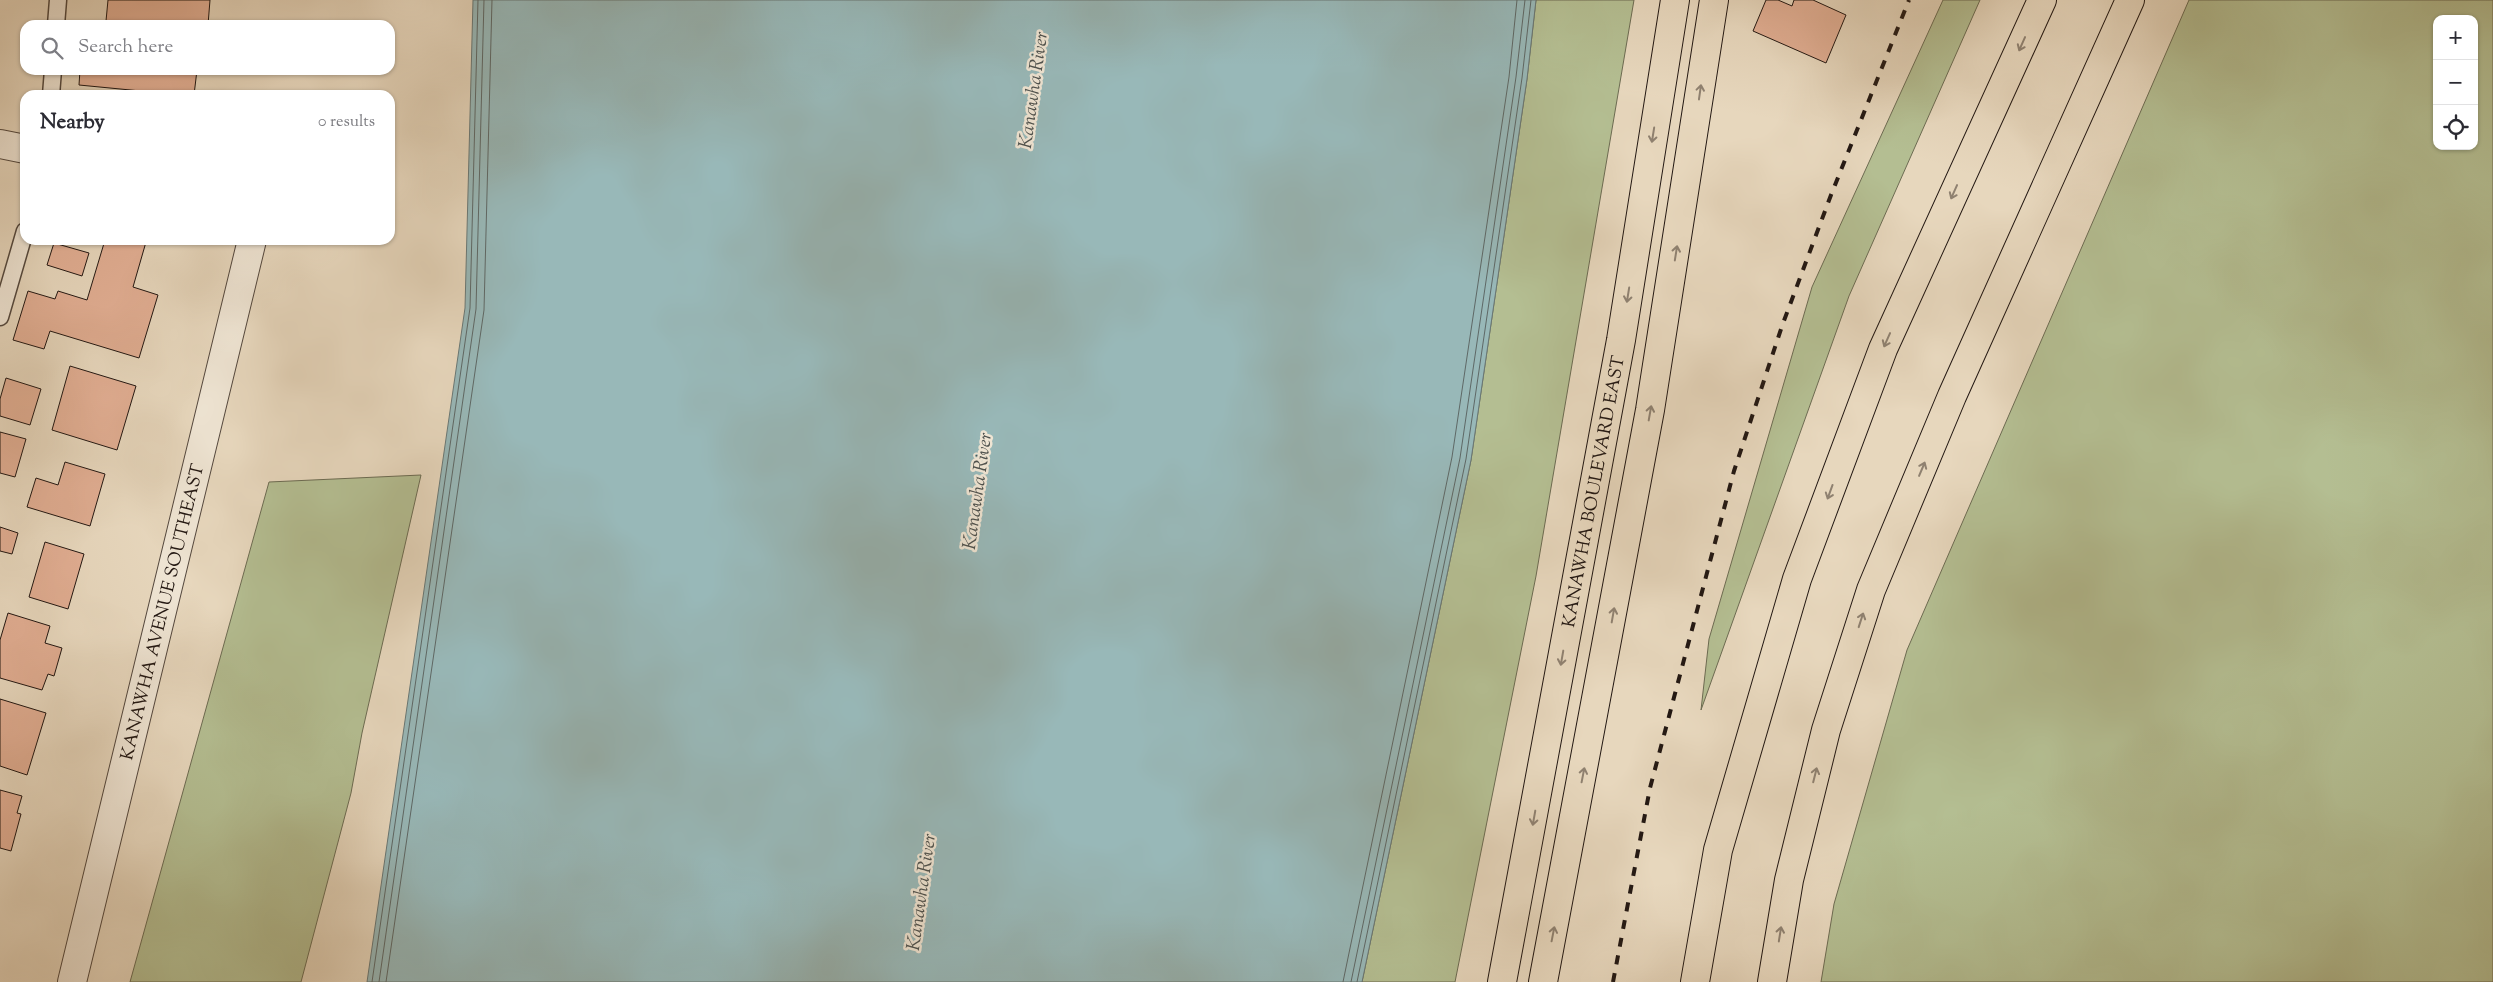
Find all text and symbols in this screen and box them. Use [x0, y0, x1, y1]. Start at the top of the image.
map controls [2433, 15, 2478, 150]
button: + [2433, 15, 2478, 60]
search box [20, 20, 395, 75]
water label: Kanawha River [1013, 30, 1056, 151]
icon: search [38, 34, 66, 62]
text: Search here [78, 34, 173, 61]
one-way arrow [2016, 36, 2026, 51]
button: − [2433, 60, 2478, 105]
one-way arrow [1695, 84, 1705, 100]
button: locate [2433, 105, 2478, 150]
text: Nearby [40, 108, 105, 138]
text: 0 results [318, 111, 375, 134]
one-way arrow [1648, 126, 1658, 142]
one-way arrow [1949, 184, 1959, 199]
one-way arrow [1671, 245, 1681, 261]
one-way arrow [1622, 287, 1632, 303]
one-way arrow [1882, 332, 1891, 347]
street label: KANAWHA BOULEVARD EAST [1557, 353, 1633, 630]
one-way arrow [1645, 405, 1655, 421]
water label: Kanawha River [957, 431, 1000, 552]
street label: KANAWHA AVENUE SOUTHEAST [115, 461, 212, 763]
one-way arrow [1917, 462, 1927, 477]
one-way arrow [1825, 484, 1834, 499]
one-way arrow [1608, 607, 1618, 623]
one-way arrow [1857, 612, 1867, 628]
one-way arrow [1557, 650, 1567, 666]
one-way arrow [1578, 767, 1588, 783]
one-way arrow [1811, 768, 1820, 784]
one-way arrow [1528, 810, 1538, 826]
water label: Kanawha River [901, 832, 944, 953]
one-way arrow [1775, 926, 1785, 942]
one-way arrow [1548, 927, 1558, 943]

